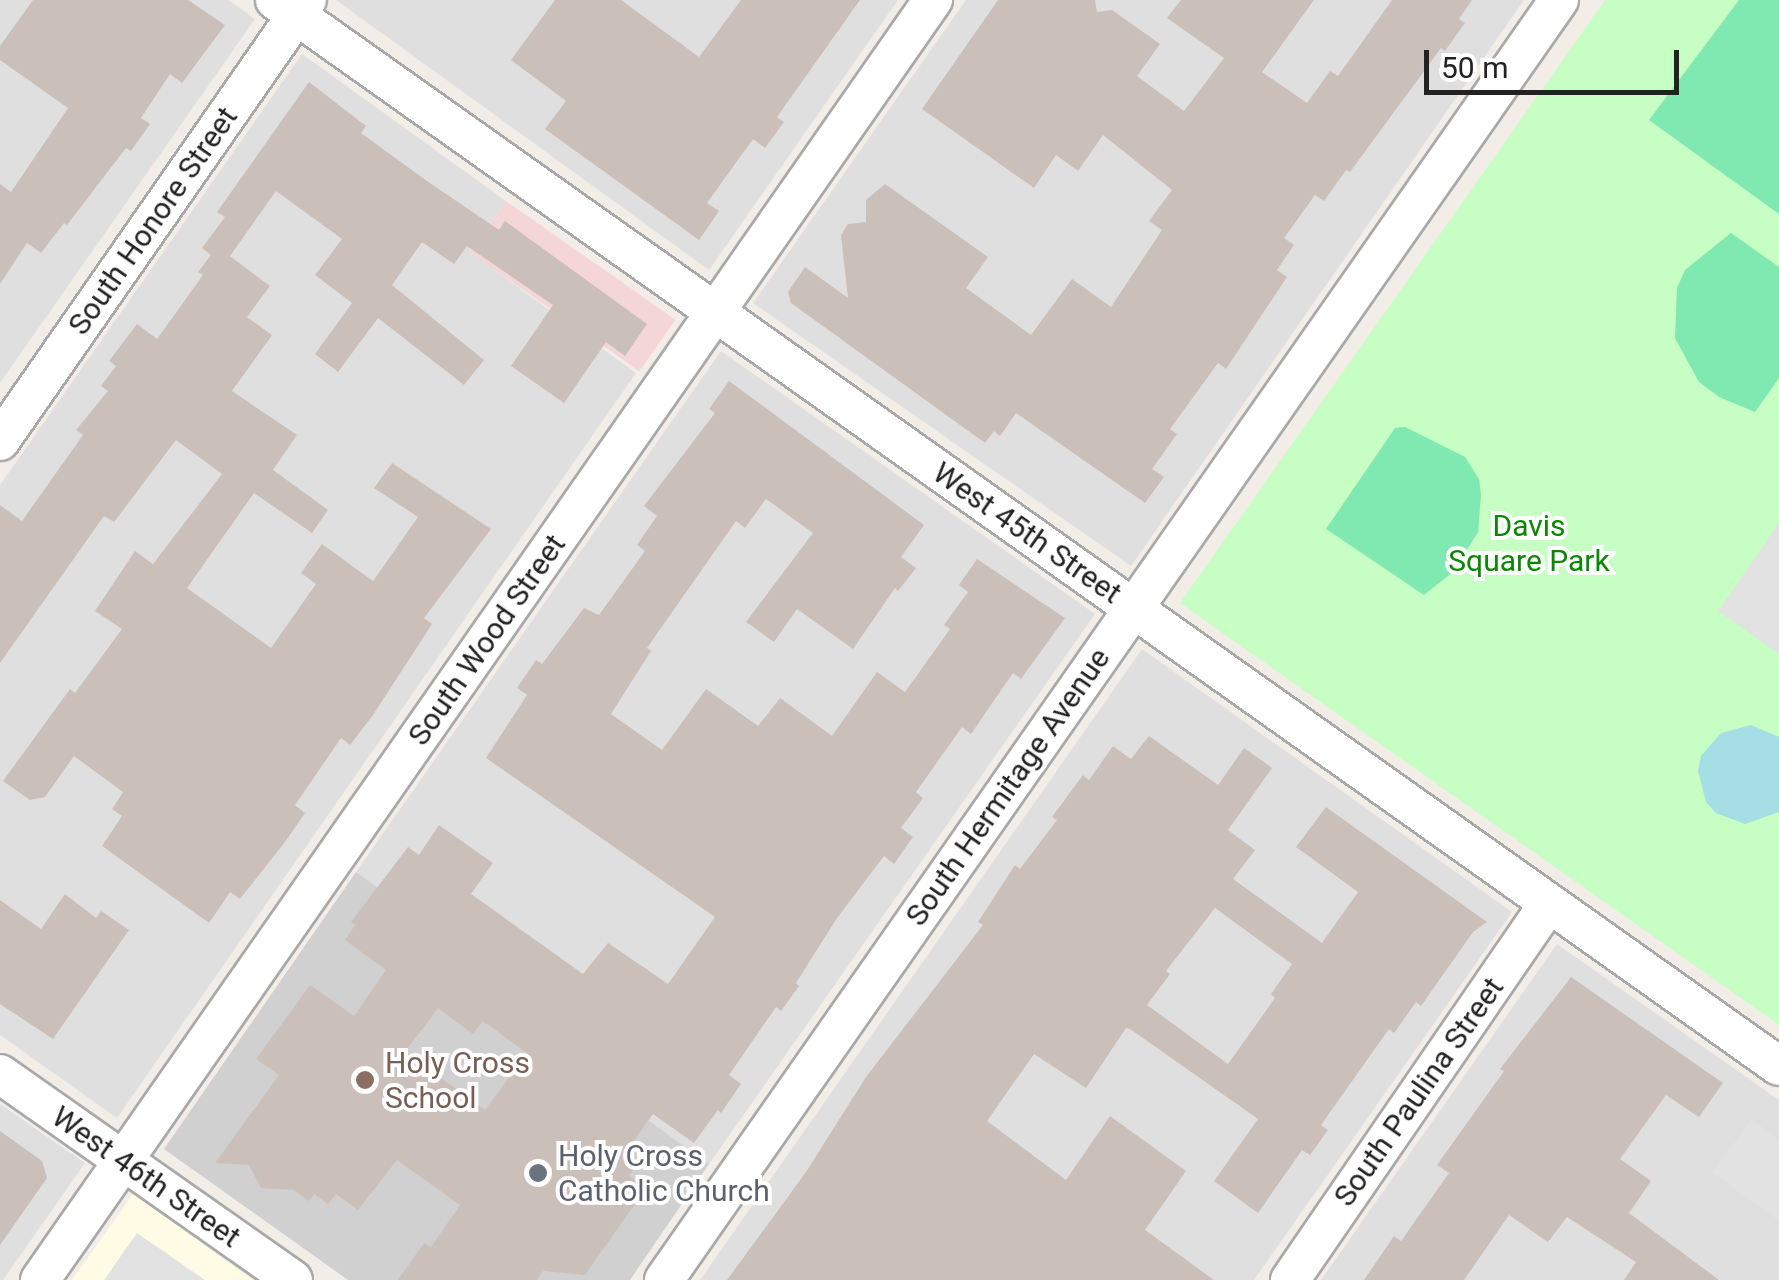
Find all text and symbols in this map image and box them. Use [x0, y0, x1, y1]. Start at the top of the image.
scale bar [1429, 30, 1684, 92]
text: 50 m [1441, 50, 1508, 85]
street label: South Honore Street [61, 100, 245, 342]
street label: West 45th Street [926, 455, 1128, 611]
park label: Davis Square Park [1448, 508, 1610, 578]
street label: South Wood Street [401, 528, 573, 752]
street label: South Hermitage Avenue [898, 641, 1118, 933]
street label: South Paulina Street [1327, 971, 1511, 1213]
place label: Holy Cross School [385, 1045, 530, 1116]
marker: Holy Cross School [354, 1069, 376, 1091]
street label: West 46th Street [45, 1099, 247, 1255]
place label: Holy Cross Catholic Church [558, 1138, 770, 1208]
marker: Holy Cross Catholic Church [527, 1162, 549, 1184]

